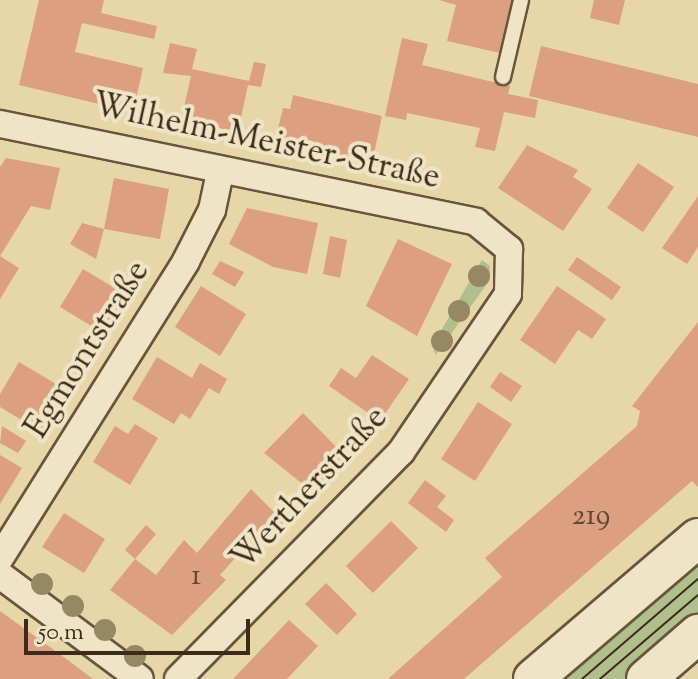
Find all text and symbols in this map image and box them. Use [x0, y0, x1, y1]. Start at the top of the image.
street label: Wilhelm-Meister-Straße [89, 85, 443, 199]
street label: Egmontstraße [17, 254, 159, 446]
street label: Wertherstraße [223, 398, 397, 580]
house number: 219 [572, 499, 610, 535]
house number: 1 [191, 559, 201, 595]
scale bar [28, 603, 254, 653]
text: 50 m [38, 616, 84, 650]

